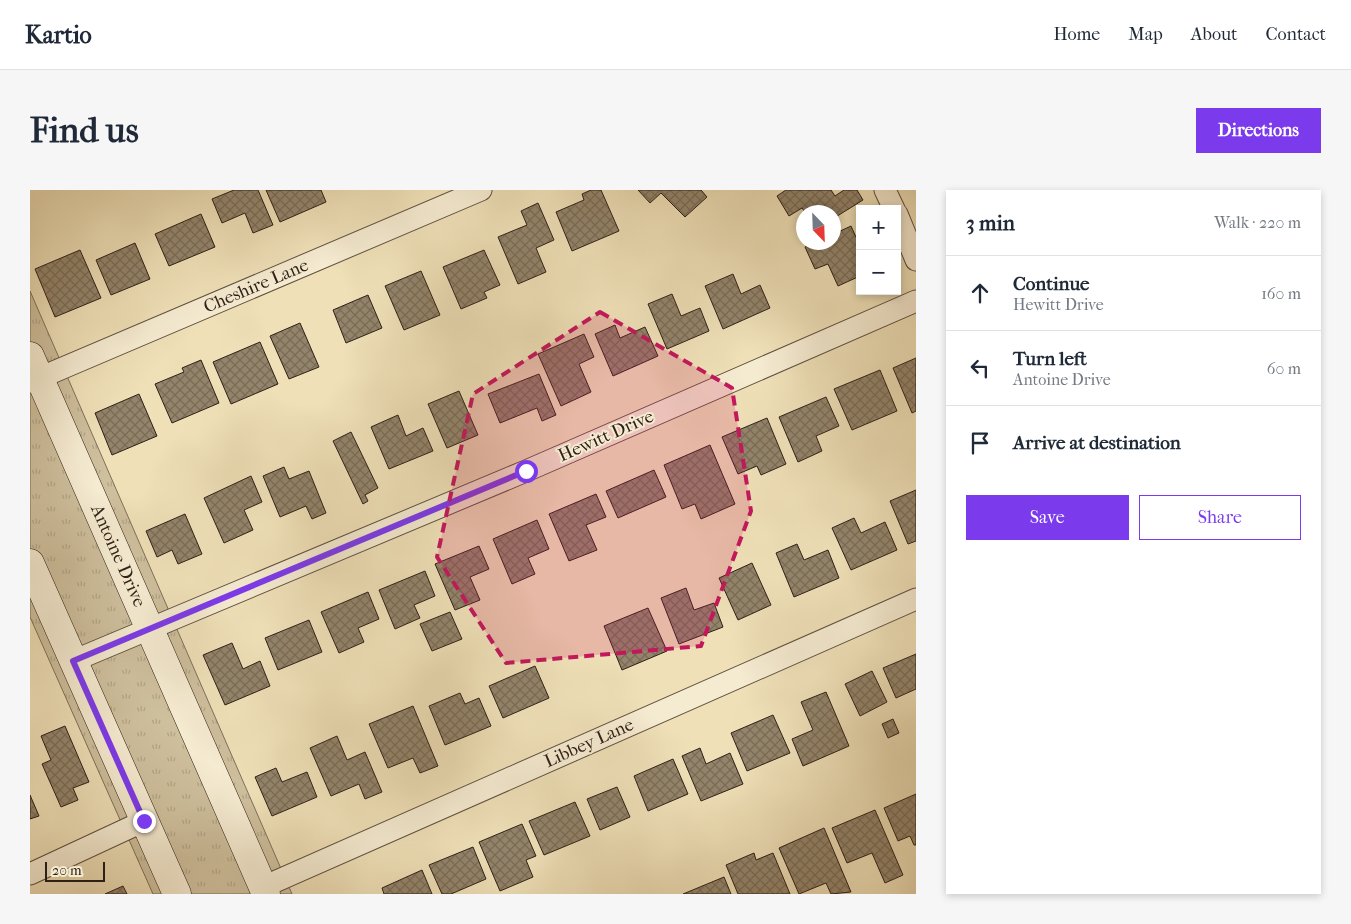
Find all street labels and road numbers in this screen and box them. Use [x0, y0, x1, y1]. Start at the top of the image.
street label: Cheshire Lane [200, 254, 312, 318]
street label: Hewitt Drive [555, 406, 657, 466]
street label: Antoine Drive [86, 501, 150, 611]
street label: Libbey Lane [541, 714, 637, 772]

